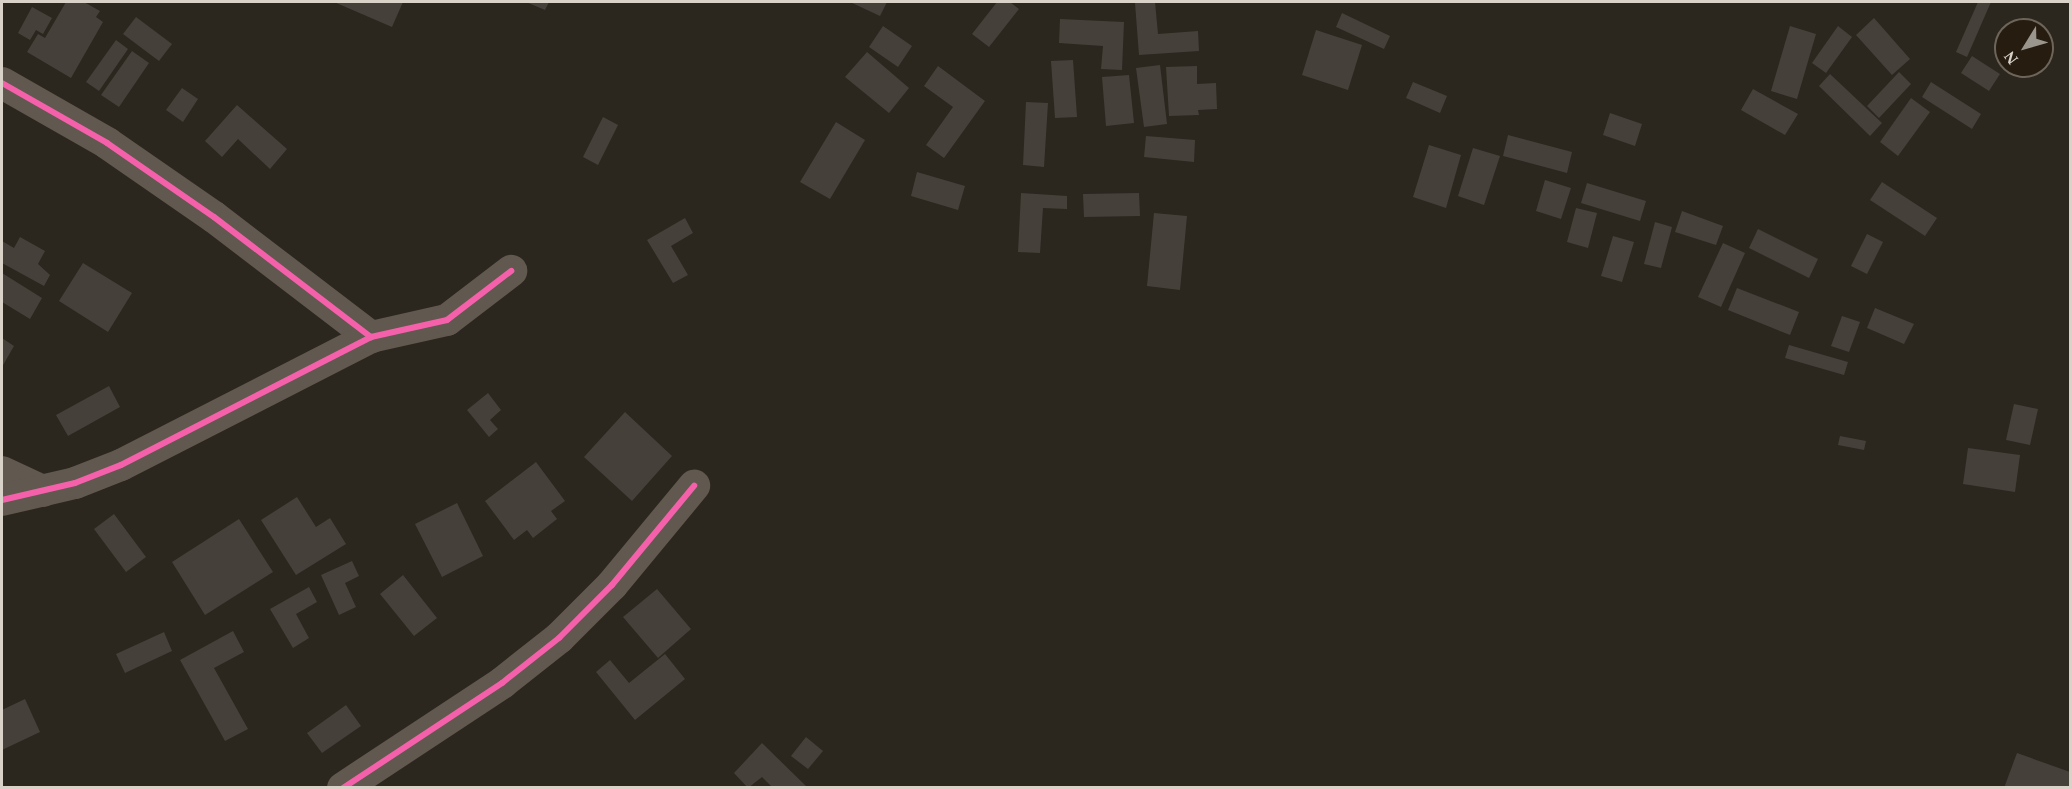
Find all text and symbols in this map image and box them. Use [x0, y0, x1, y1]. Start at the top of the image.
north arrow [1994, 18, 2054, 78]
text: N [2001, 48, 2021, 68]

